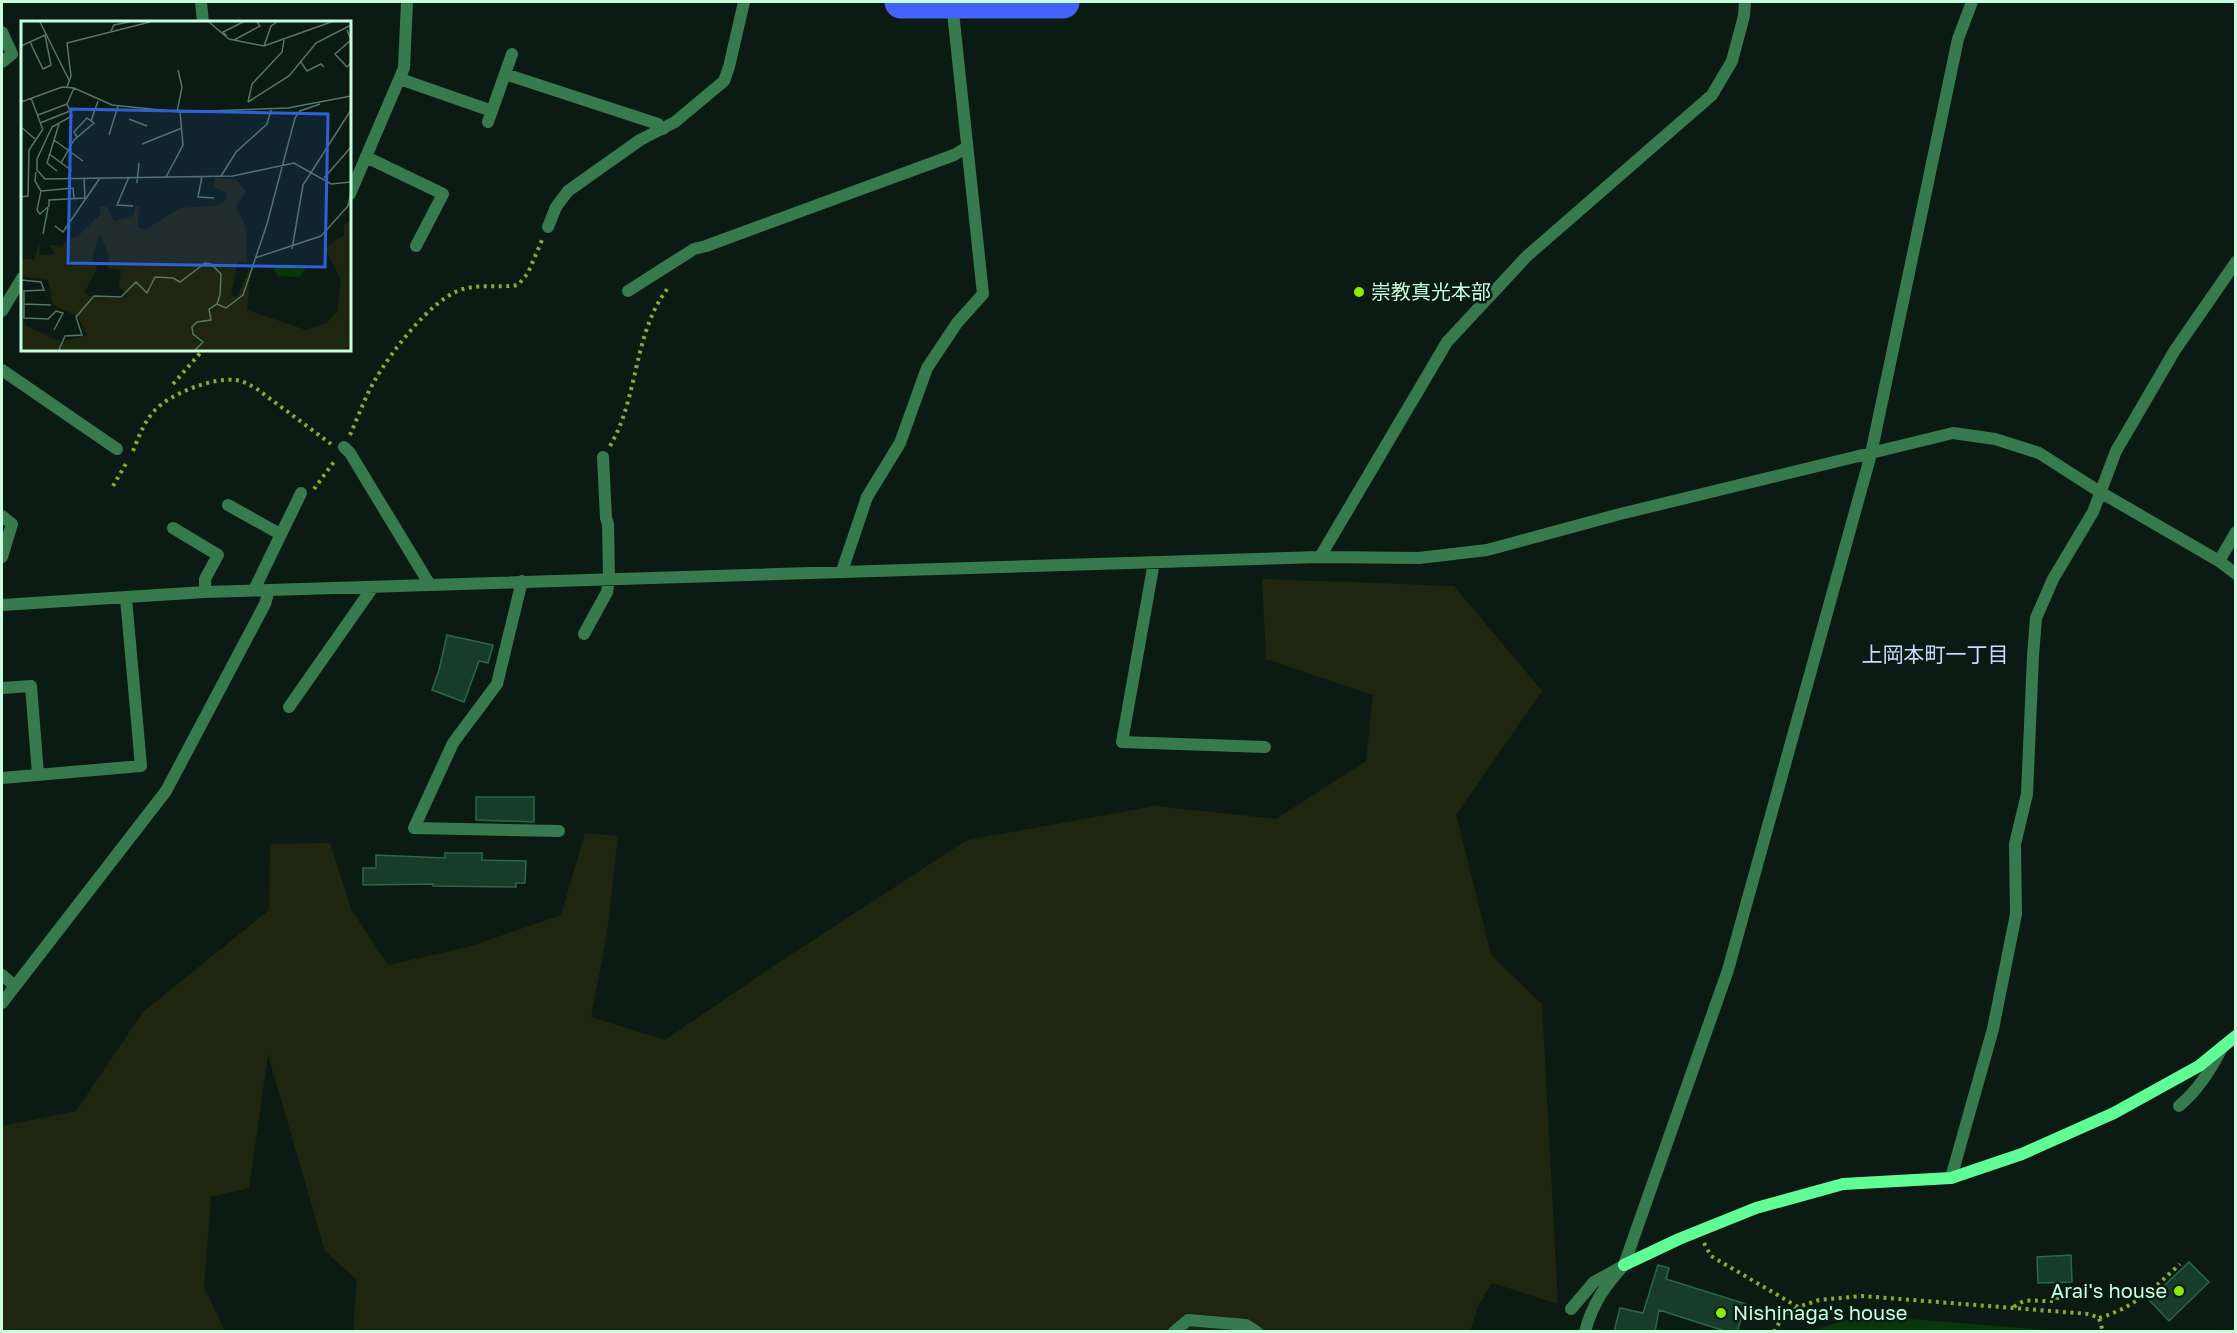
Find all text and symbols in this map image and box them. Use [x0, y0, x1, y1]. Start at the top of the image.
inset map [21, 21, 351, 351]
place label: 崇教真光本部 [1371, 279, 1491, 303]
marker: 崇教真光本部 [1352, 285, 1366, 299]
district label: 上岡本町一丁目 [1862, 641, 2009, 667]
place label: Arai's house [2051, 1278, 2167, 1302]
marker: Arai's house [2172, 1284, 2186, 1298]
place label: Nishinaga's house [1733, 1300, 1907, 1324]
marker: Nishinaga's house [1714, 1306, 1728, 1320]

